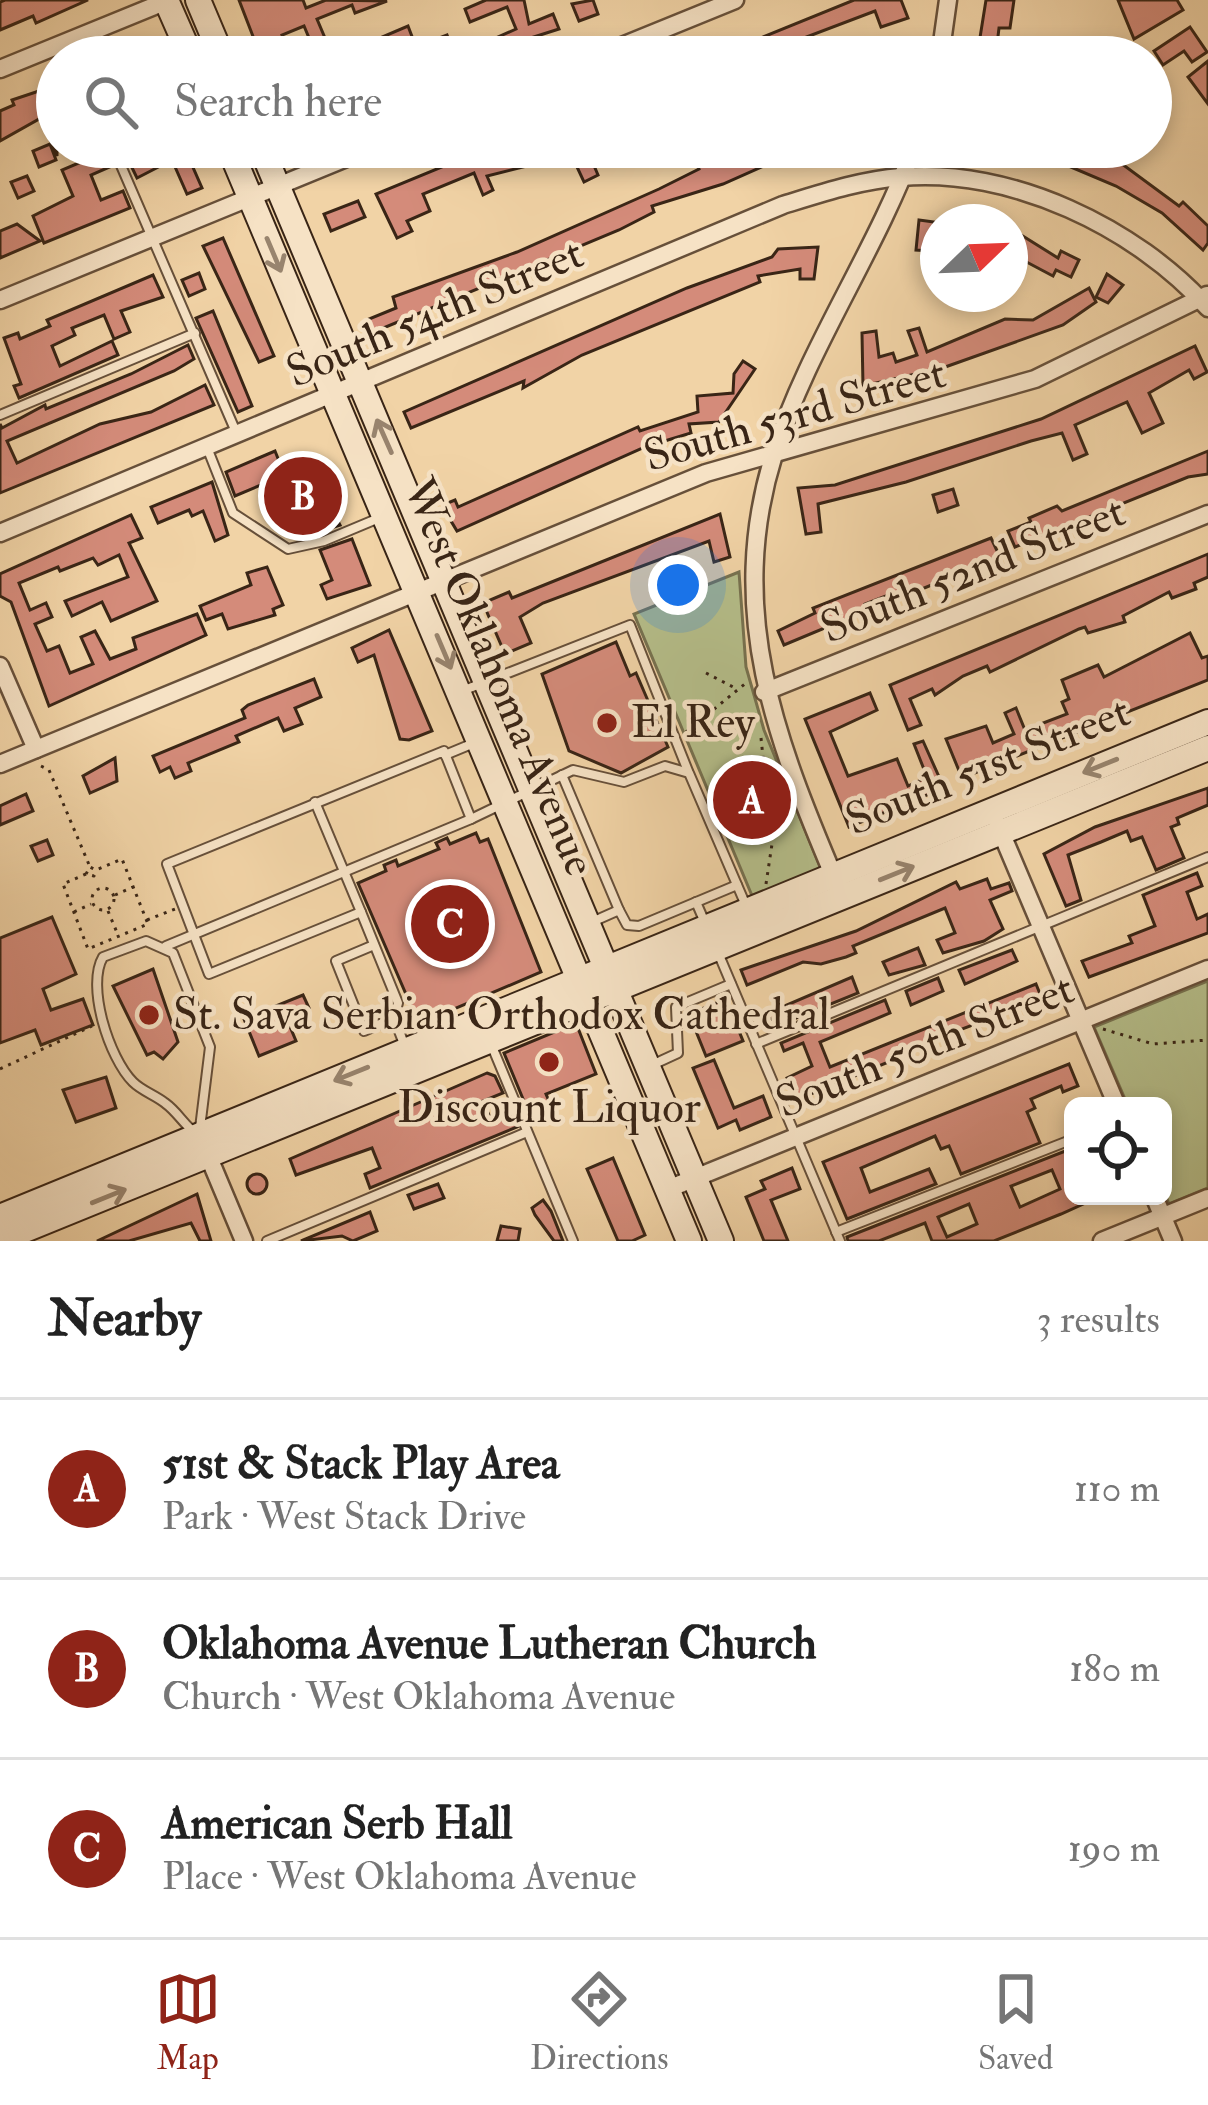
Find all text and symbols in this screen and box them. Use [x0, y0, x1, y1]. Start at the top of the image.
search box [36, 36, 1172, 168]
icon: search [78, 69, 144, 135]
text: Search here [174, 74, 382, 130]
north arrow [920, 204, 1028, 312]
street label: South 54th Street [278, 225, 592, 401]
one-way arrow [265, 236, 287, 272]
street label: South 53rd Street [638, 345, 952, 485]
one-way arrow [372, 418, 393, 455]
pin: B [264, 451, 342, 541]
street label: West Oklahoma Avenue [390, 469, 608, 884]
street label: South 52nd Street [813, 484, 1133, 656]
your location [648, 555, 708, 615]
one-way arrow [434, 634, 456, 670]
street label: South 51st Street [838, 684, 1138, 848]
place label: El Rey [631, 695, 756, 751]
marker: El Rey [594, 710, 620, 736]
pin: A [713, 755, 791, 845]
one-way arrow [1082, 757, 1119, 778]
one-way arrow [877, 861, 914, 882]
pin: C [411, 879, 489, 969]
street label: South 50th Street [768, 961, 1082, 1131]
place label: St. Sava Serbian Orthodox Cathedral [173, 987, 830, 1043]
marker: St. Sava Serbian Orthodox Cathedral [136, 1002, 162, 1028]
marker: Discount Liquor [536, 1049, 562, 1075]
one-way arrow [333, 1065, 370, 1086]
place label: Discount Liquor [397, 1080, 701, 1136]
map controls [1064, 1097, 1172, 1205]
button: locate [1064, 1097, 1172, 1205]
one-way arrow [89, 1184, 126, 1206]
text: Nearby [48, 1287, 201, 1351]
text: 3 results [1037, 1295, 1160, 1344]
text: 51st & Stack Play Area [162, 1436, 559, 1492]
text: A [75, 1464, 99, 1513]
text: 110 m [1074, 1464, 1160, 1513]
text: Park · West Stack Drive [162, 1492, 526, 1541]
text: Oklahoma Avenue Lutheran Church [162, 1616, 816, 1672]
text: B [74, 1644, 100, 1693]
text: 180 m [1069, 1644, 1160, 1693]
text: Church · West Oklahoma Avenue [162, 1672, 675, 1721]
text: American Serb Hall [162, 1796, 513, 1852]
text: C [73, 1824, 101, 1873]
text: 190 m [1068, 1824, 1160, 1873]
text: Place · West Oklahoma Avenue [162, 1852, 637, 1901]
tab: Map [155, 1966, 221, 2079]
tab: Directions [530, 1966, 669, 2079]
tab: Saved [978, 1966, 1053, 2079]

